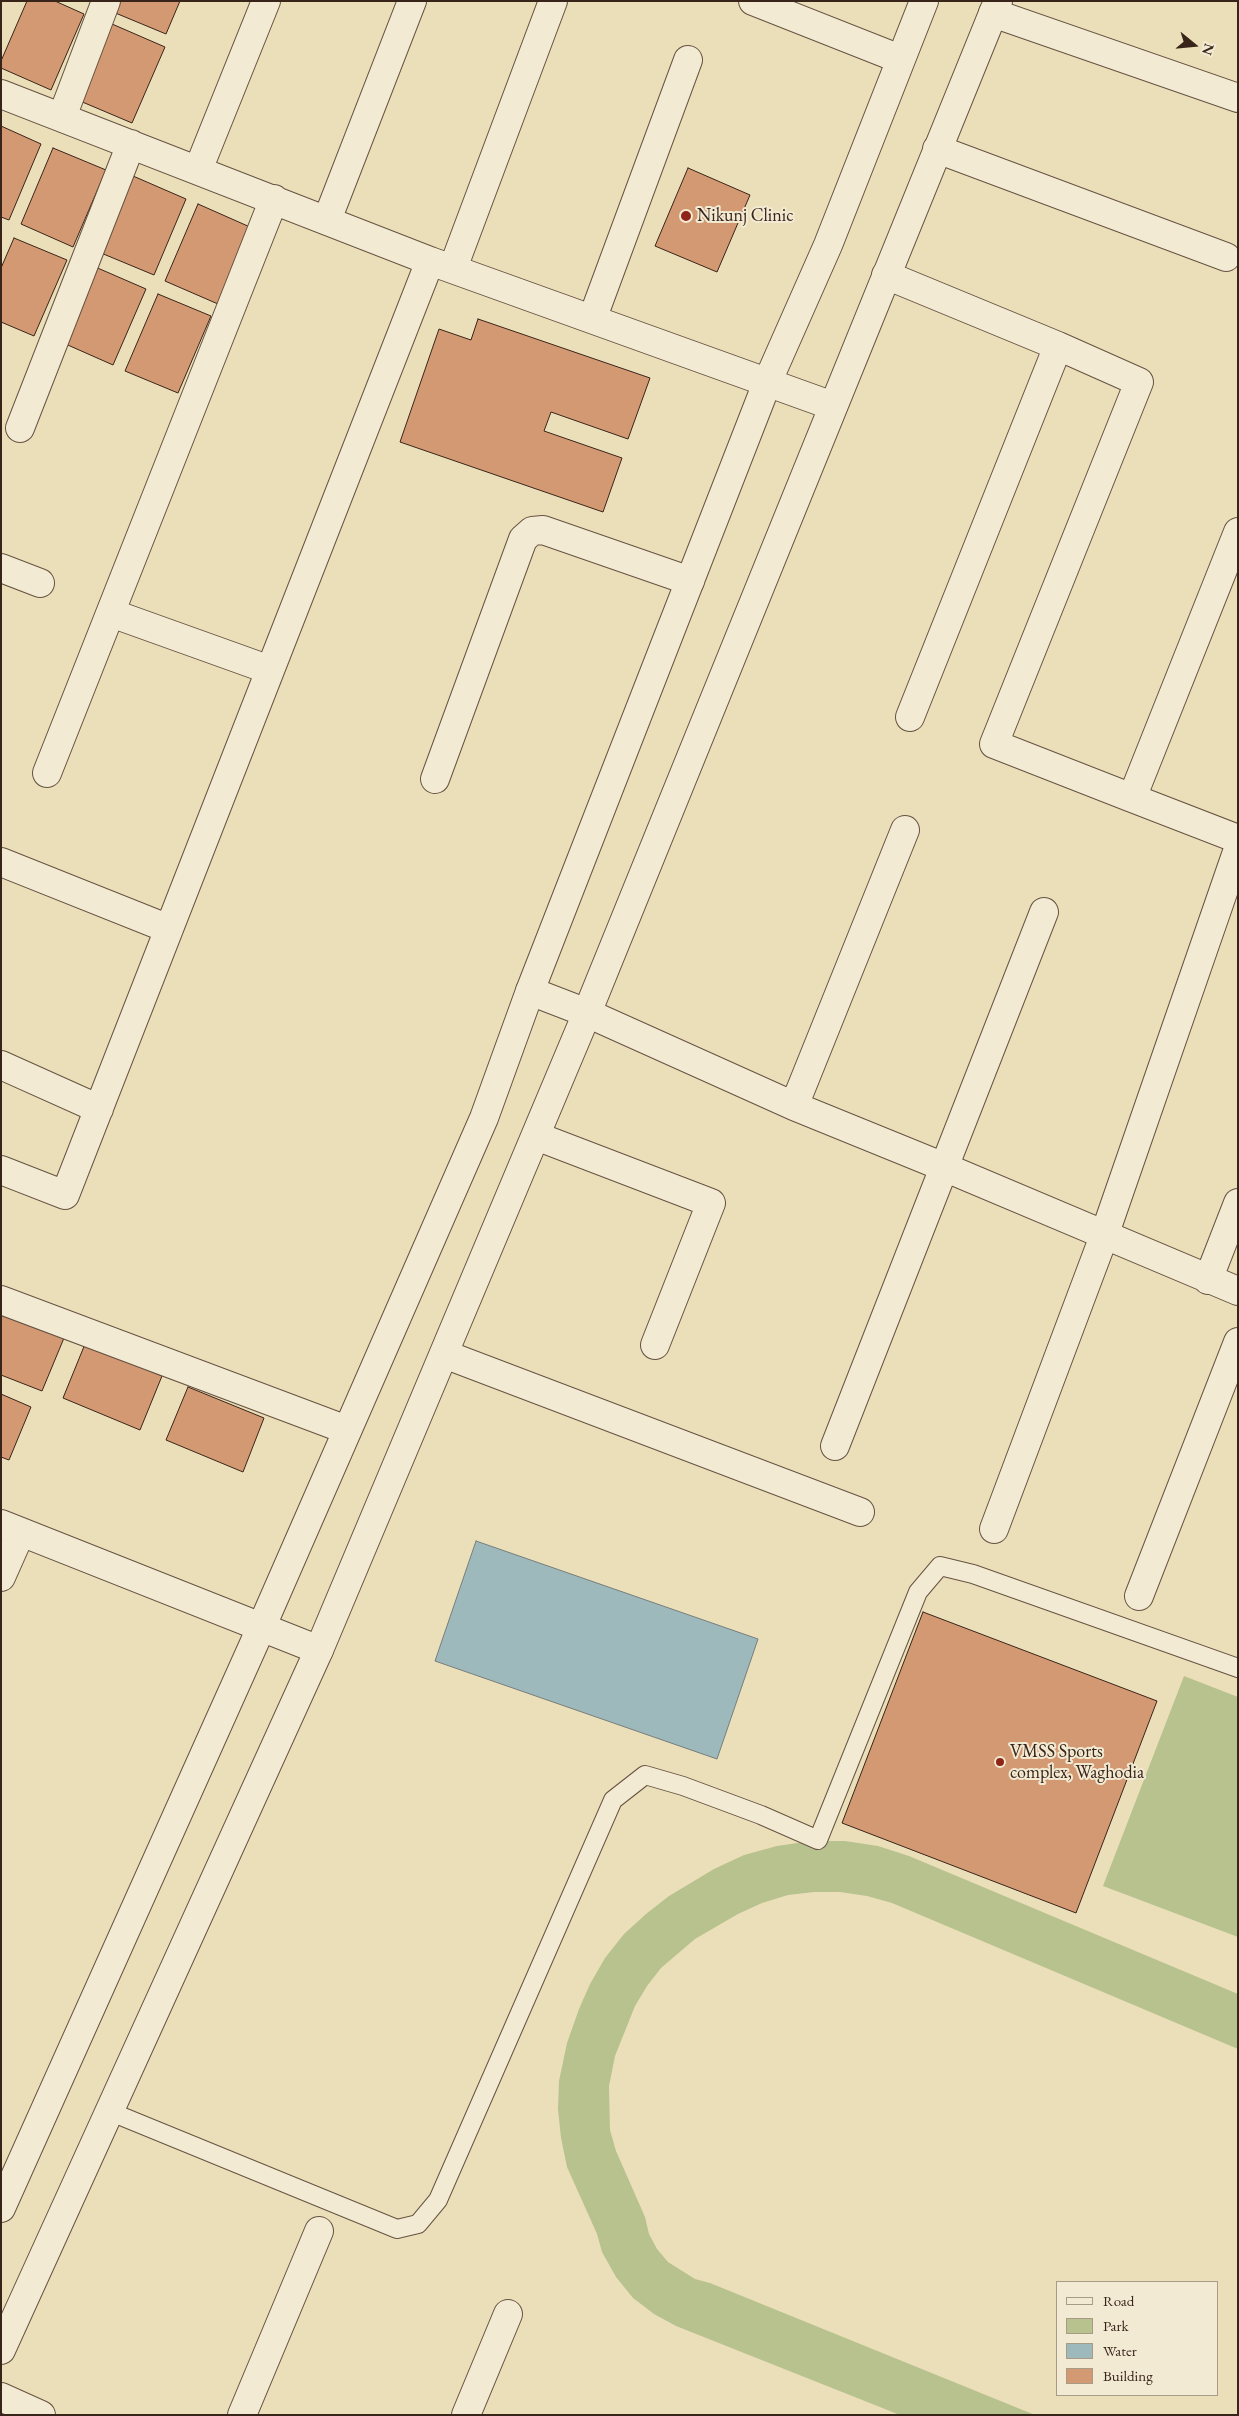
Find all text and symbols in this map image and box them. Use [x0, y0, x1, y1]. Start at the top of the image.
north arrow [1169, 20, 1219, 70]
text: N [1198, 41, 1219, 57]
place label: Nikunj Clinic [697, 205, 794, 227]
marker: Nikunj Clinic [679, 209, 693, 223]
place label: VMSS Sports complex, Waghodia [1010, 1741, 1144, 1784]
marker: VMSS Sports complex, Waghodia [994, 1756, 1006, 1768]
legend [1056, 2281, 1219, 2396]
text: Road [1103, 2291, 1134, 2310]
text: Park [1103, 2316, 1129, 2335]
text: Water [1103, 2341, 1137, 2360]
text: Building [1103, 2366, 1153, 2385]

